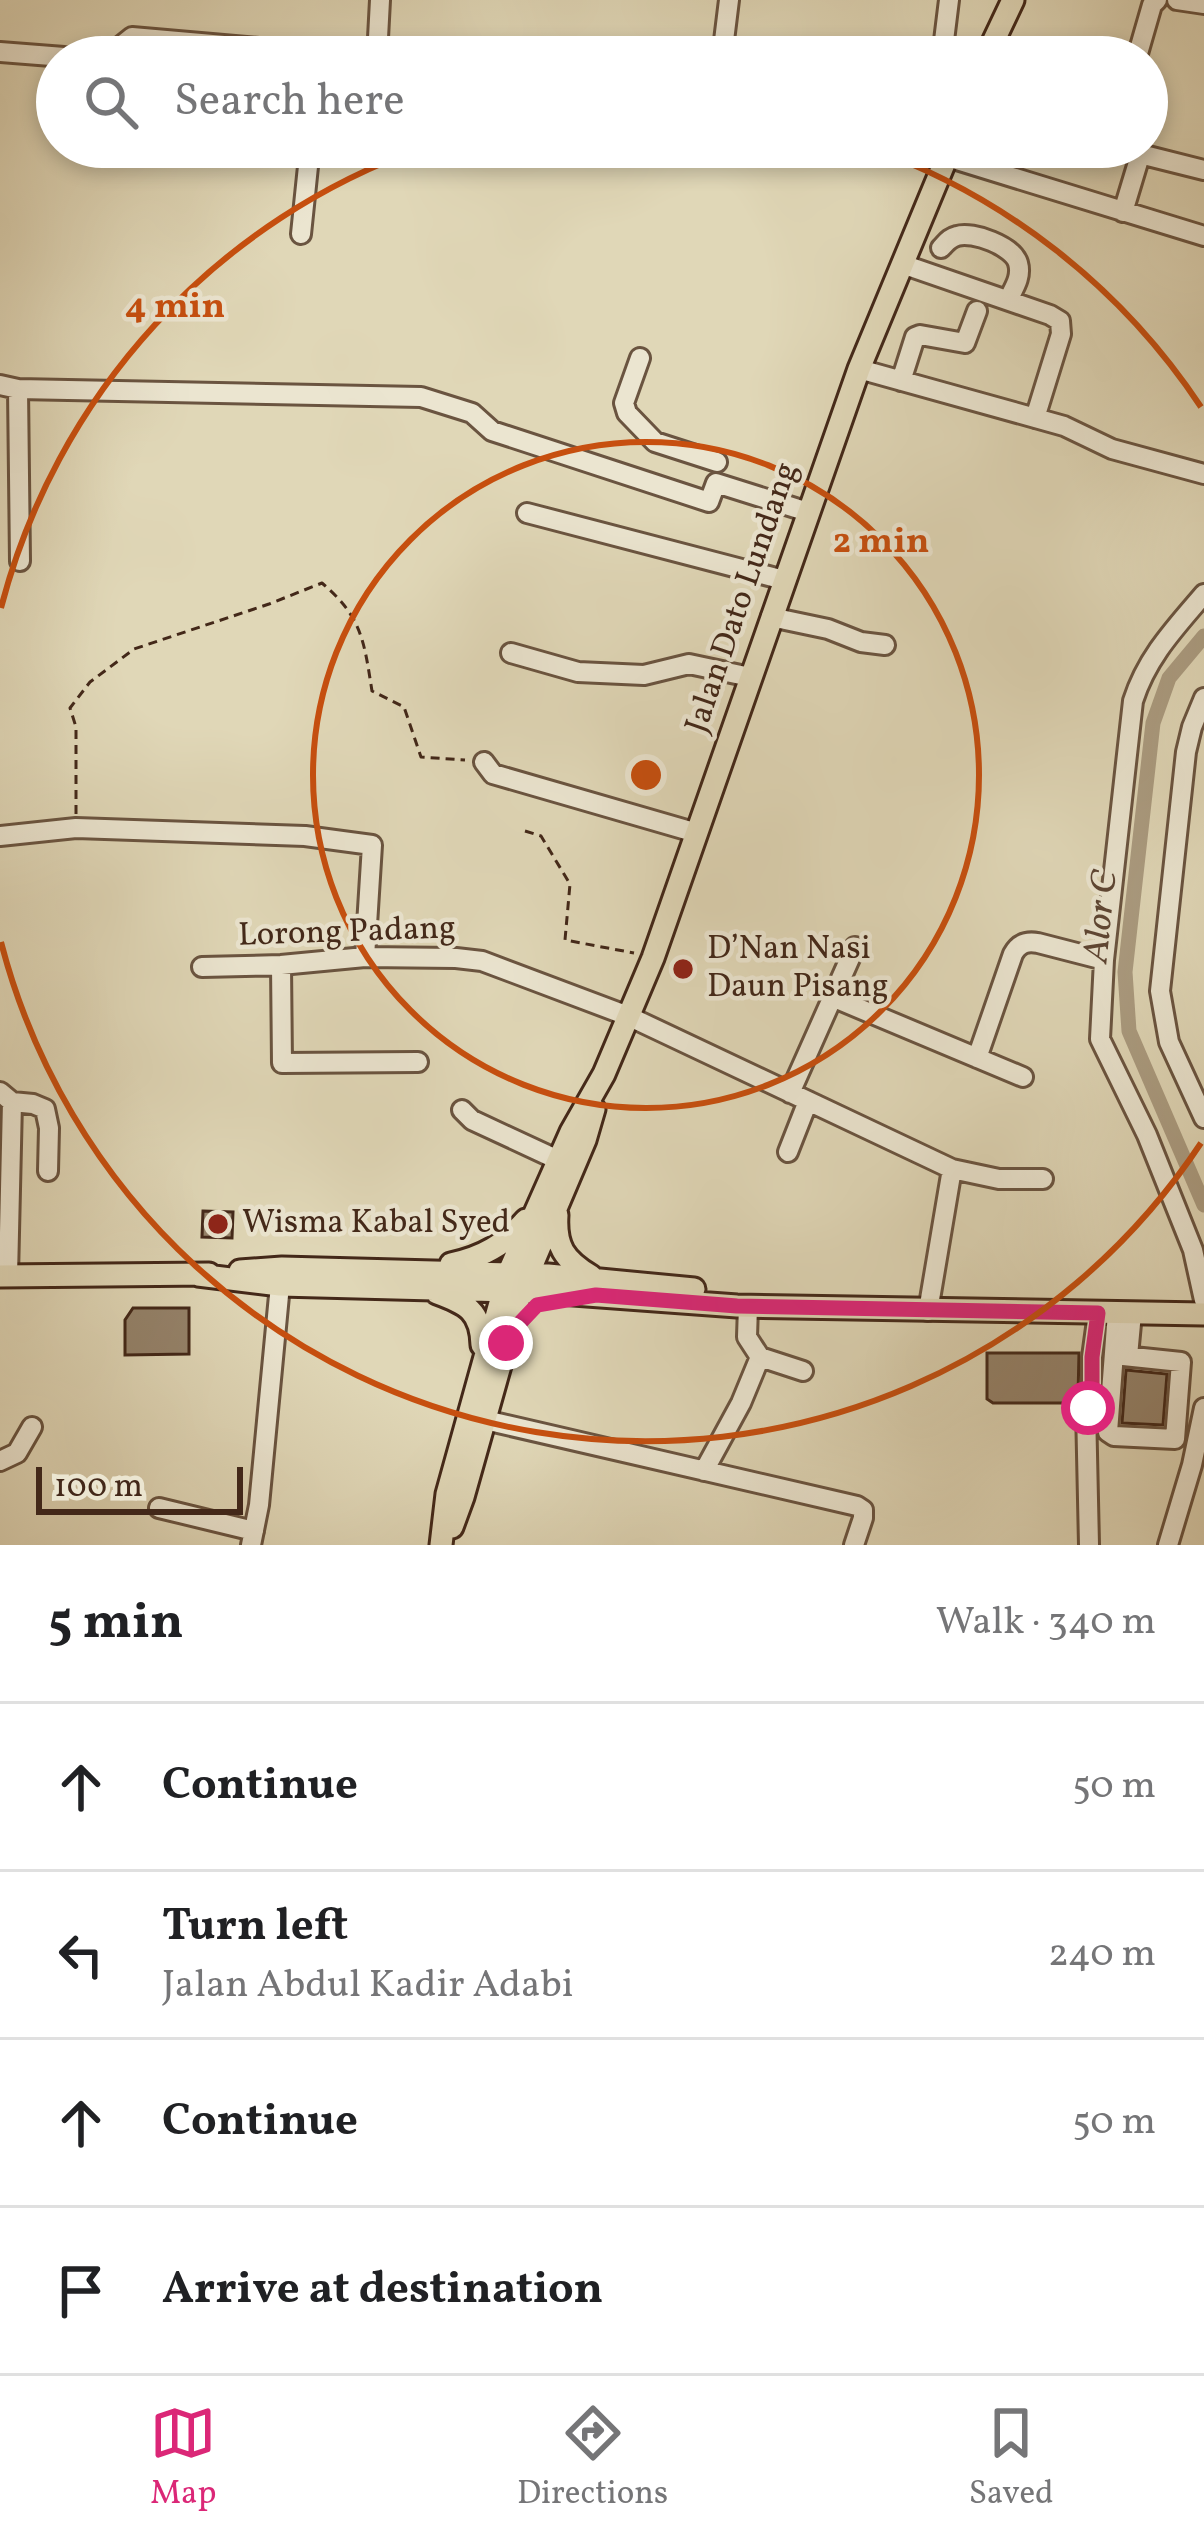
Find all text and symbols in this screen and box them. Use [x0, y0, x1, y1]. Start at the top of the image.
search box [36, 36, 1168, 168]
icon: search [78, 69, 144, 135]
text: Search here [174, 71, 405, 134]
text: 4 min [125, 283, 225, 333]
street label: Jalan Dato Lundang [675, 456, 811, 740]
text: 2 min [832, 518, 930, 568]
centre of rings [625, 754, 667, 796]
water label: Alor C [1072, 867, 1132, 966]
street label: Lorong Padang [237, 906, 457, 960]
place label: D’Nan Nasi Daun Pisang [707, 927, 889, 1011]
marker: D’Nan Nasi Daun Pisang [670, 956, 696, 982]
place label: Wisma Kabal Syed [242, 1201, 510, 1247]
marker: Wisma Kabal Syed [205, 1211, 231, 1237]
route end [479, 1316, 533, 1370]
route start [1061, 1381, 1115, 1435]
scale bar [36, 1461, 243, 1514]
text: 100 m [54, 1465, 143, 1511]
text: 5 min [48, 1588, 184, 1659]
text: Walk · 340 m [936, 1596, 1156, 1650]
icon: ahead [48, 1754, 114, 1820]
text: Continue [162, 1755, 358, 1818]
text: 50 m [1072, 1760, 1156, 1814]
text: Turn left [162, 1896, 348, 1959]
icon: left [48, 1922, 114, 1988]
text: 240 m [1048, 1928, 1156, 1982]
text: Jalan Abdul Kadir Adabi [162, 1959, 574, 2013]
icon: ahead [48, 2090, 114, 2156]
text: Continue [162, 2091, 358, 2154]
text: 50 m [1072, 2096, 1156, 2150]
icon: arrive [48, 2258, 114, 2324]
text: Arrive at destination [162, 2259, 603, 2322]
tab: Map [150, 2400, 216, 2518]
tab: Directions [517, 2400, 668, 2518]
tab: Saved [969, 2400, 1054, 2518]

